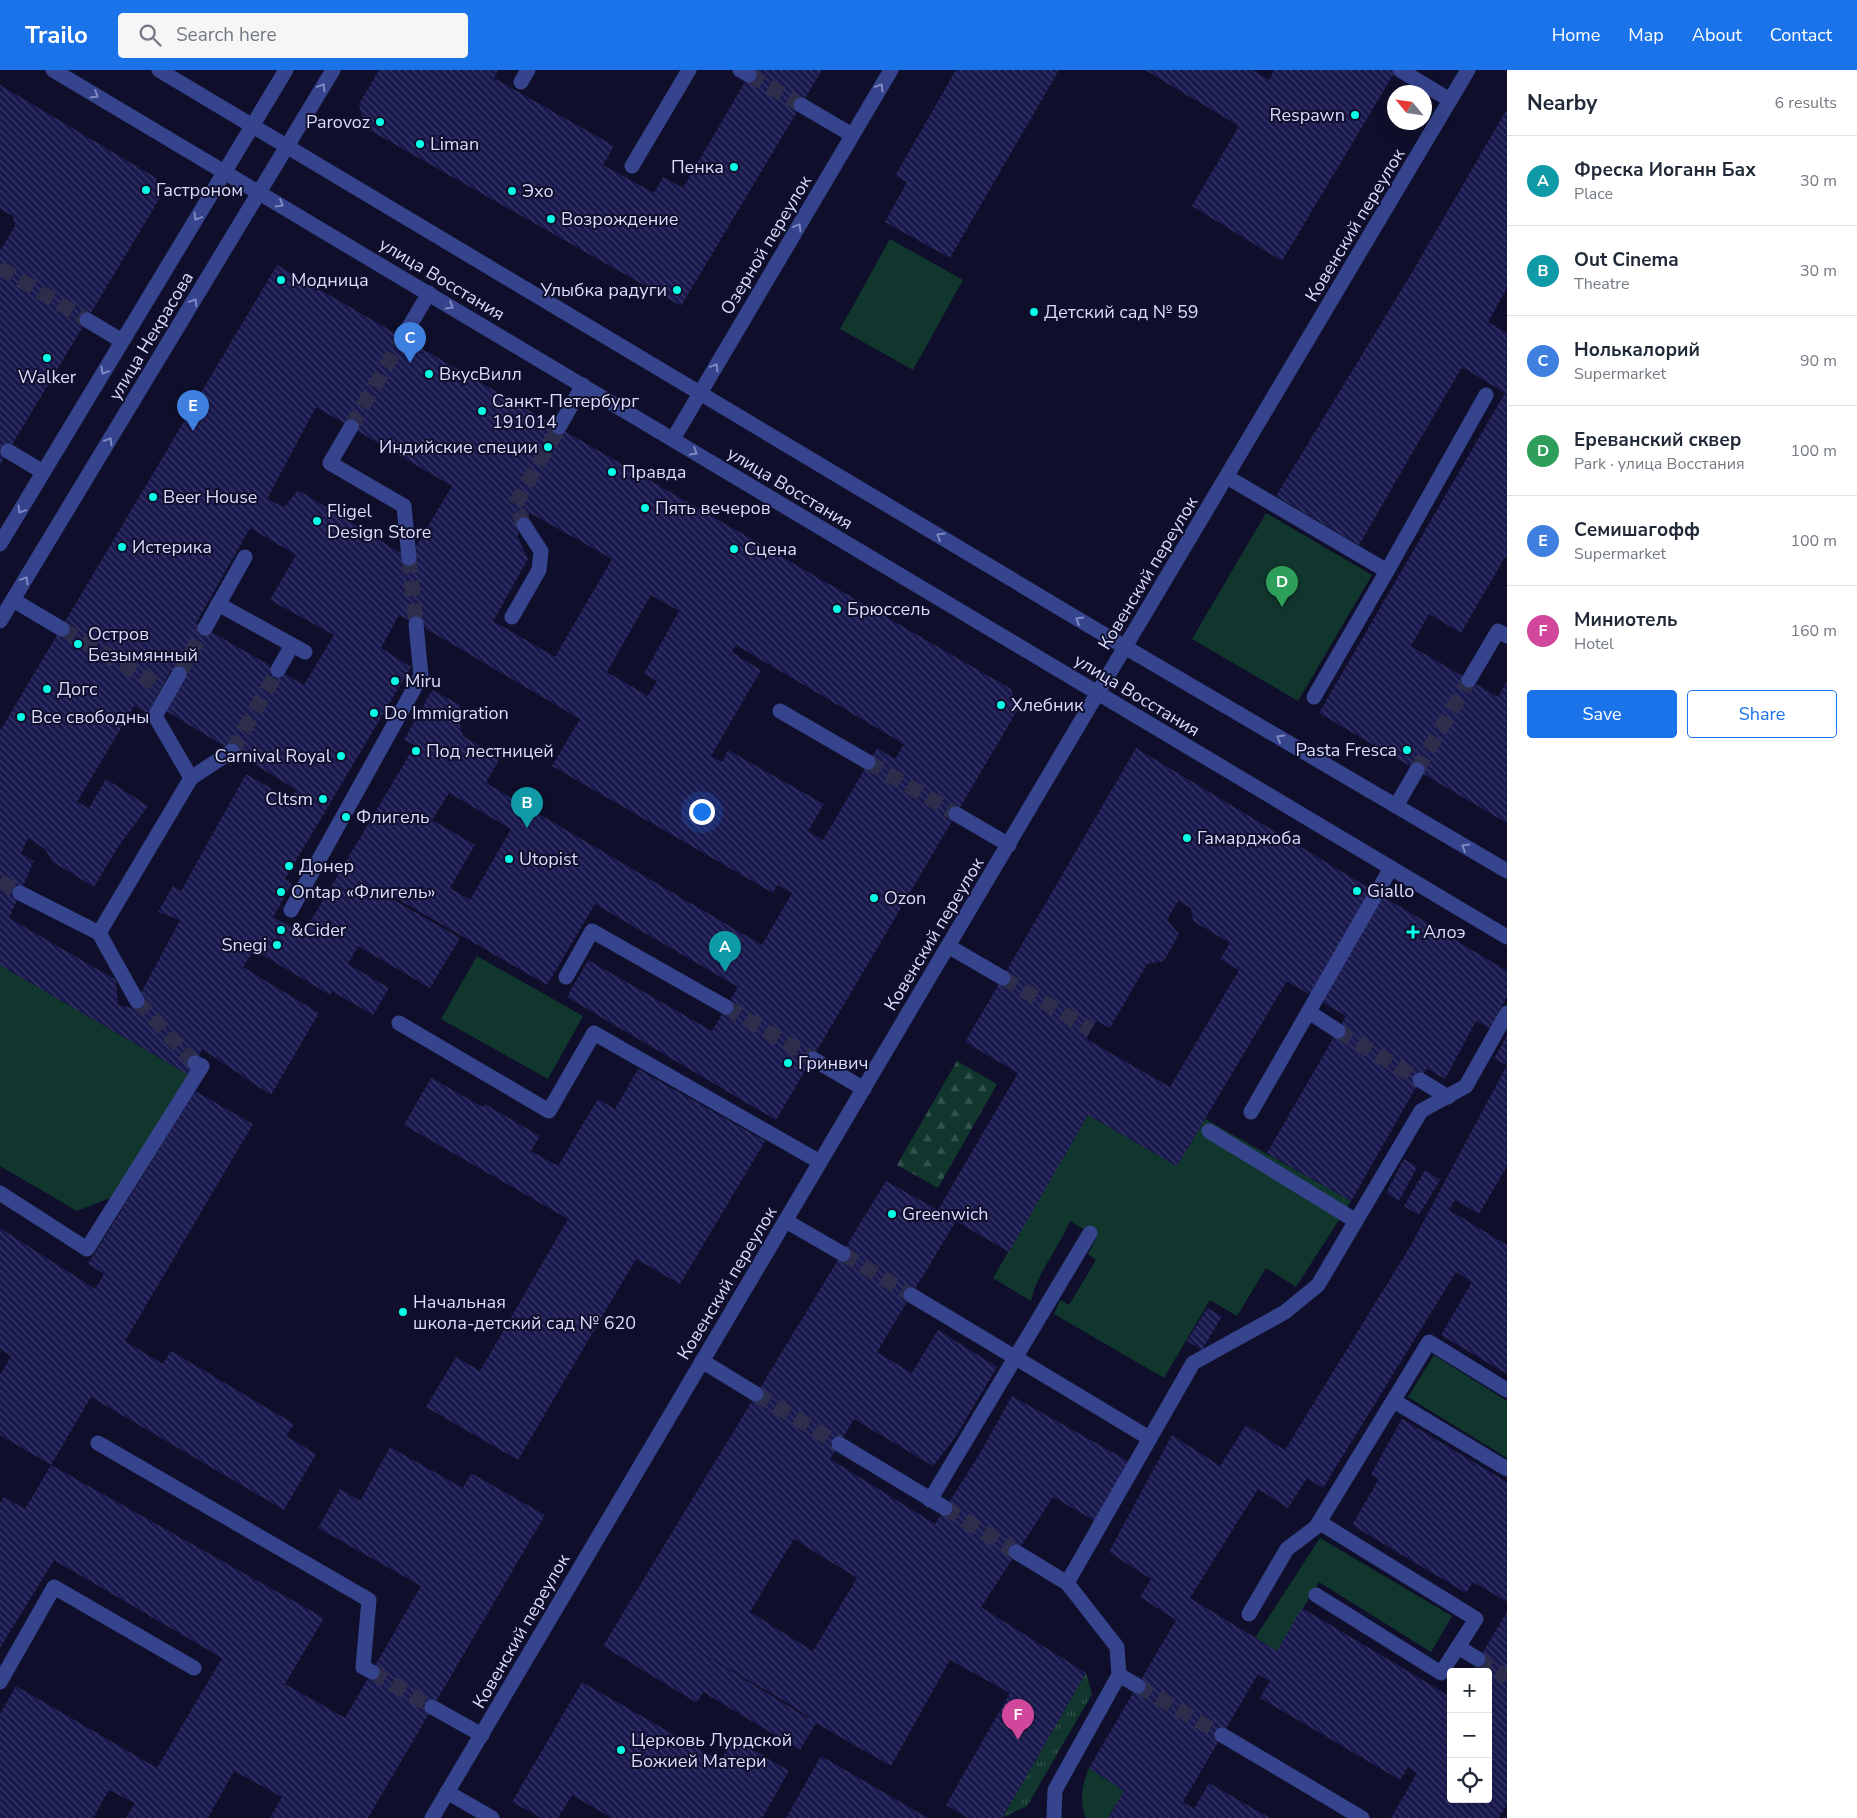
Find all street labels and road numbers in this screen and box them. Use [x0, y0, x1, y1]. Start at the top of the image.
street label: Ковенский переулок [1300, 143, 1411, 306]
street label: Озерной переулок [715, 170, 817, 319]
street label: улица Восстания [375, 232, 509, 326]
street label: улица Некрасова [103, 267, 199, 405]
street label: улица Восстания [723, 441, 857, 535]
street label: Ковенский переулок [1093, 491, 1204, 654]
street label: улица Восстания [1070, 648, 1204, 742]
street label: Ковенский переулок [879, 852, 990, 1015]
street label: Ковенский переулок [672, 1201, 783, 1364]
street label: Ковенский переулок [467, 1549, 575, 1713]

